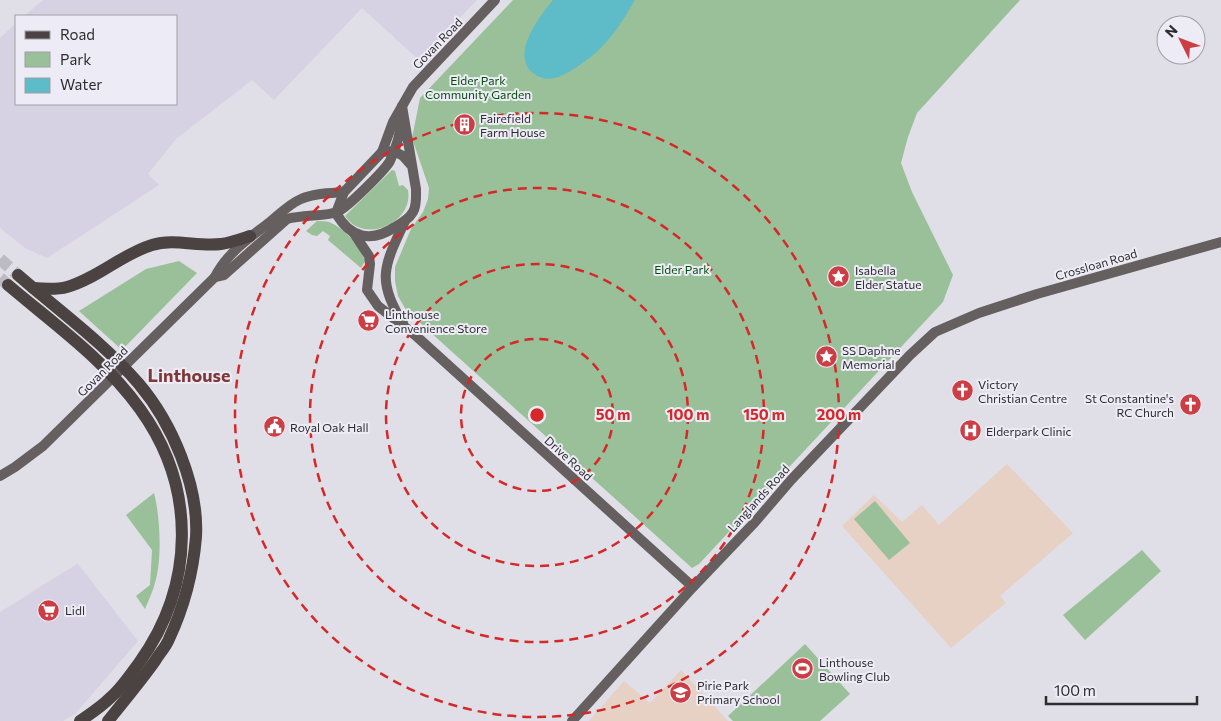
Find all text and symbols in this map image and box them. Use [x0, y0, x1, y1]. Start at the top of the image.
legend [15, 15, 178, 105]
street label: Govan Road [409, 15, 465, 71]
north arrow [1156, 15, 1206, 65]
text: N [1161, 21, 1181, 41]
text: Road [60, 25, 95, 43]
text: Park [60, 50, 91, 68]
park label: Elder Park Community Garden [425, 73, 531, 101]
text: Water [60, 75, 102, 93]
place label: Fairefield Farm House [480, 111, 545, 139]
building icon: Fairefield Farm House [452, 113, 476, 137]
street label: Crossloan Road [1053, 246, 1139, 282]
park label: Elder Park [654, 262, 710, 276]
place label: Isabella Elder Statue [855, 263, 922, 291]
place icon: Isabella Elder Statue [827, 265, 851, 289]
place label: Linthouse Convenience Store [385, 307, 487, 335]
supermarket icon: Linthouse Convenience Store [357, 309, 381, 333]
street label: Govan Road [74, 343, 130, 399]
place label: SS Daphne Memorial [842, 343, 901, 371]
place icon: SS Daphne Memorial [814, 345, 838, 369]
district label: Linthouse [148, 364, 230, 386]
place label: Victory Christian Centre [978, 377, 1067, 405]
church icon: Victory Christian Centre [950, 379, 974, 403]
place label: St Constantine's RC Church [1085, 391, 1174, 419]
church icon: St Constantine's RC Church [1178, 393, 1202, 417]
text: 50 m [596, 405, 630, 423]
text: 100 m [667, 405, 709, 423]
text: 150 m [743, 405, 785, 423]
text: 200 m [817, 405, 861, 423]
centre of rings [528, 406, 546, 424]
public building icon: Royal Oak Hall [262, 415, 286, 439]
hospital icon: Elderpark Clinic [958, 419, 982, 443]
place label: Royal Oak Hall [290, 420, 369, 434]
place label: Elderpark Clinic [986, 424, 1072, 438]
street label: Drive Road [542, 433, 596, 483]
street label: Langlands Road [724, 462, 792, 534]
supermarket icon: Lidl [37, 598, 61, 622]
place label: Lidl [65, 603, 85, 617]
place label: Linthouse Bowling Club [819, 655, 890, 683]
sports icon: Linthouse Bowling Club [791, 657, 815, 681]
scale bar [1046, 674, 1197, 706]
place label: Pirie Park Primary School [697, 678, 780, 706]
school or university icon: Pirie Park Primary School [669, 680, 693, 704]
text: 100 m [1054, 681, 1096, 699]

